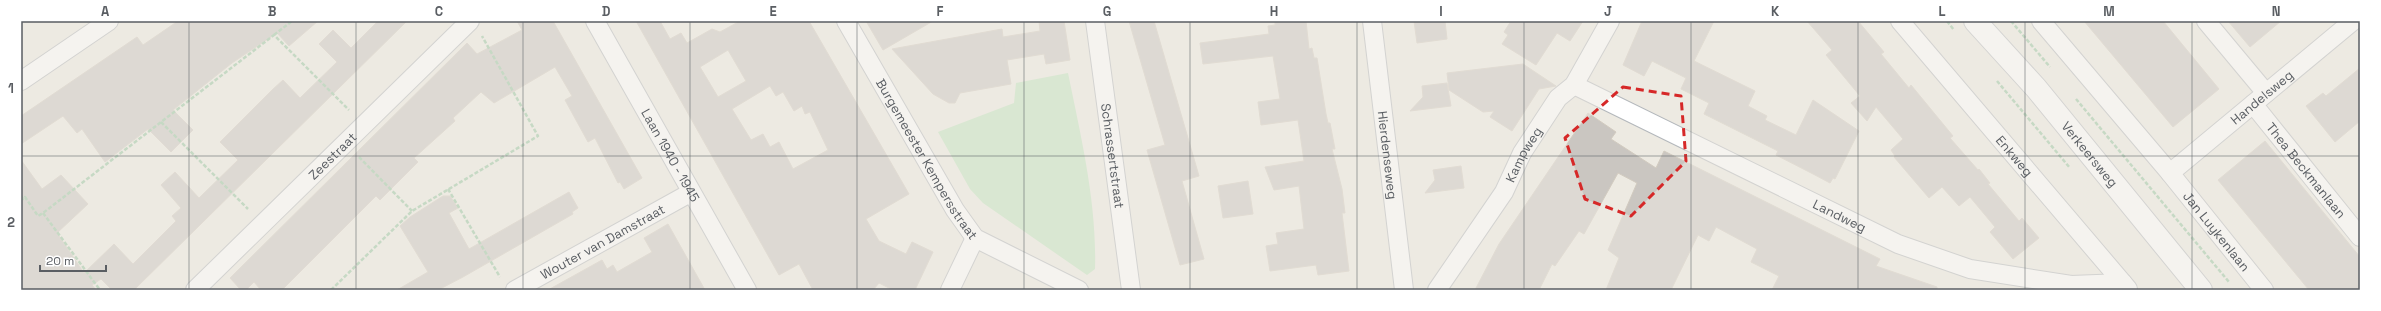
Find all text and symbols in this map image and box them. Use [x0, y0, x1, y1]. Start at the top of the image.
text: A [101, 3, 110, 20]
text: B [268, 3, 277, 20]
text: C [435, 3, 443, 20]
text: D [602, 3, 611, 20]
text: E [769, 3, 777, 20]
text: F [937, 3, 944, 20]
text: G [1103, 3, 1111, 20]
text: H [1270, 3, 1278, 20]
text: I [1439, 3, 1443, 20]
text: J [1604, 3, 1612, 20]
text: K [1771, 3, 1780, 20]
text: L [1938, 3, 1946, 20]
text: M [2103, 3, 2115, 20]
text: N [2272, 3, 2280, 20]
street label: Handelsweg [2227, 66, 2297, 128]
street label: Burgemeester Kempersstraat [872, 76, 981, 243]
text: 1 [8, 80, 14, 97]
street label: Schrassertstraat [1097, 102, 1128, 210]
street label: Laan 1940 - 1945 [637, 106, 704, 205]
street label: Hierdenseweg [1374, 110, 1401, 200]
street label: Verkeersweg [2058, 118, 2122, 191]
street label: Thea Beckmanlaan [2262, 119, 2350, 222]
street label: Kampweg [1502, 124, 1546, 185]
street label: Zeestraat [305, 129, 360, 183]
street label: Enkweg [1992, 132, 2037, 180]
street label: Jan Luykenlaan [2179, 188, 2254, 275]
street label: Landweg [1810, 196, 1869, 236]
street label: Wouter van Damstraat [537, 201, 668, 283]
text: 2 [7, 214, 15, 231]
scale bar [40, 247, 106, 273]
text: 20 m [46, 253, 74, 269]

